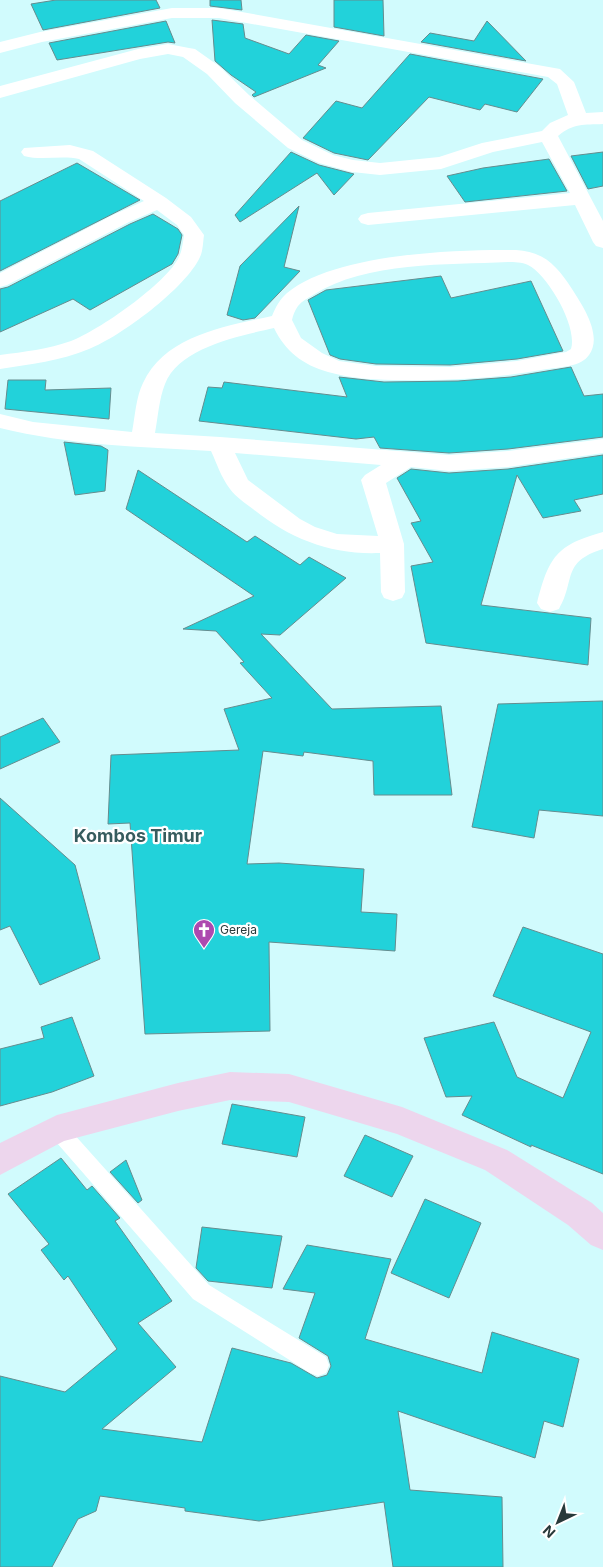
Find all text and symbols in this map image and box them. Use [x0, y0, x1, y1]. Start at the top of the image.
district label: Kombos Timur [74, 825, 202, 846]
church icon: Gereja [192, 918, 216, 949]
place label: Gereja [220, 922, 257, 937]
north arrow [533, 1497, 583, 1547]
text: N [539, 1522, 558, 1542]

